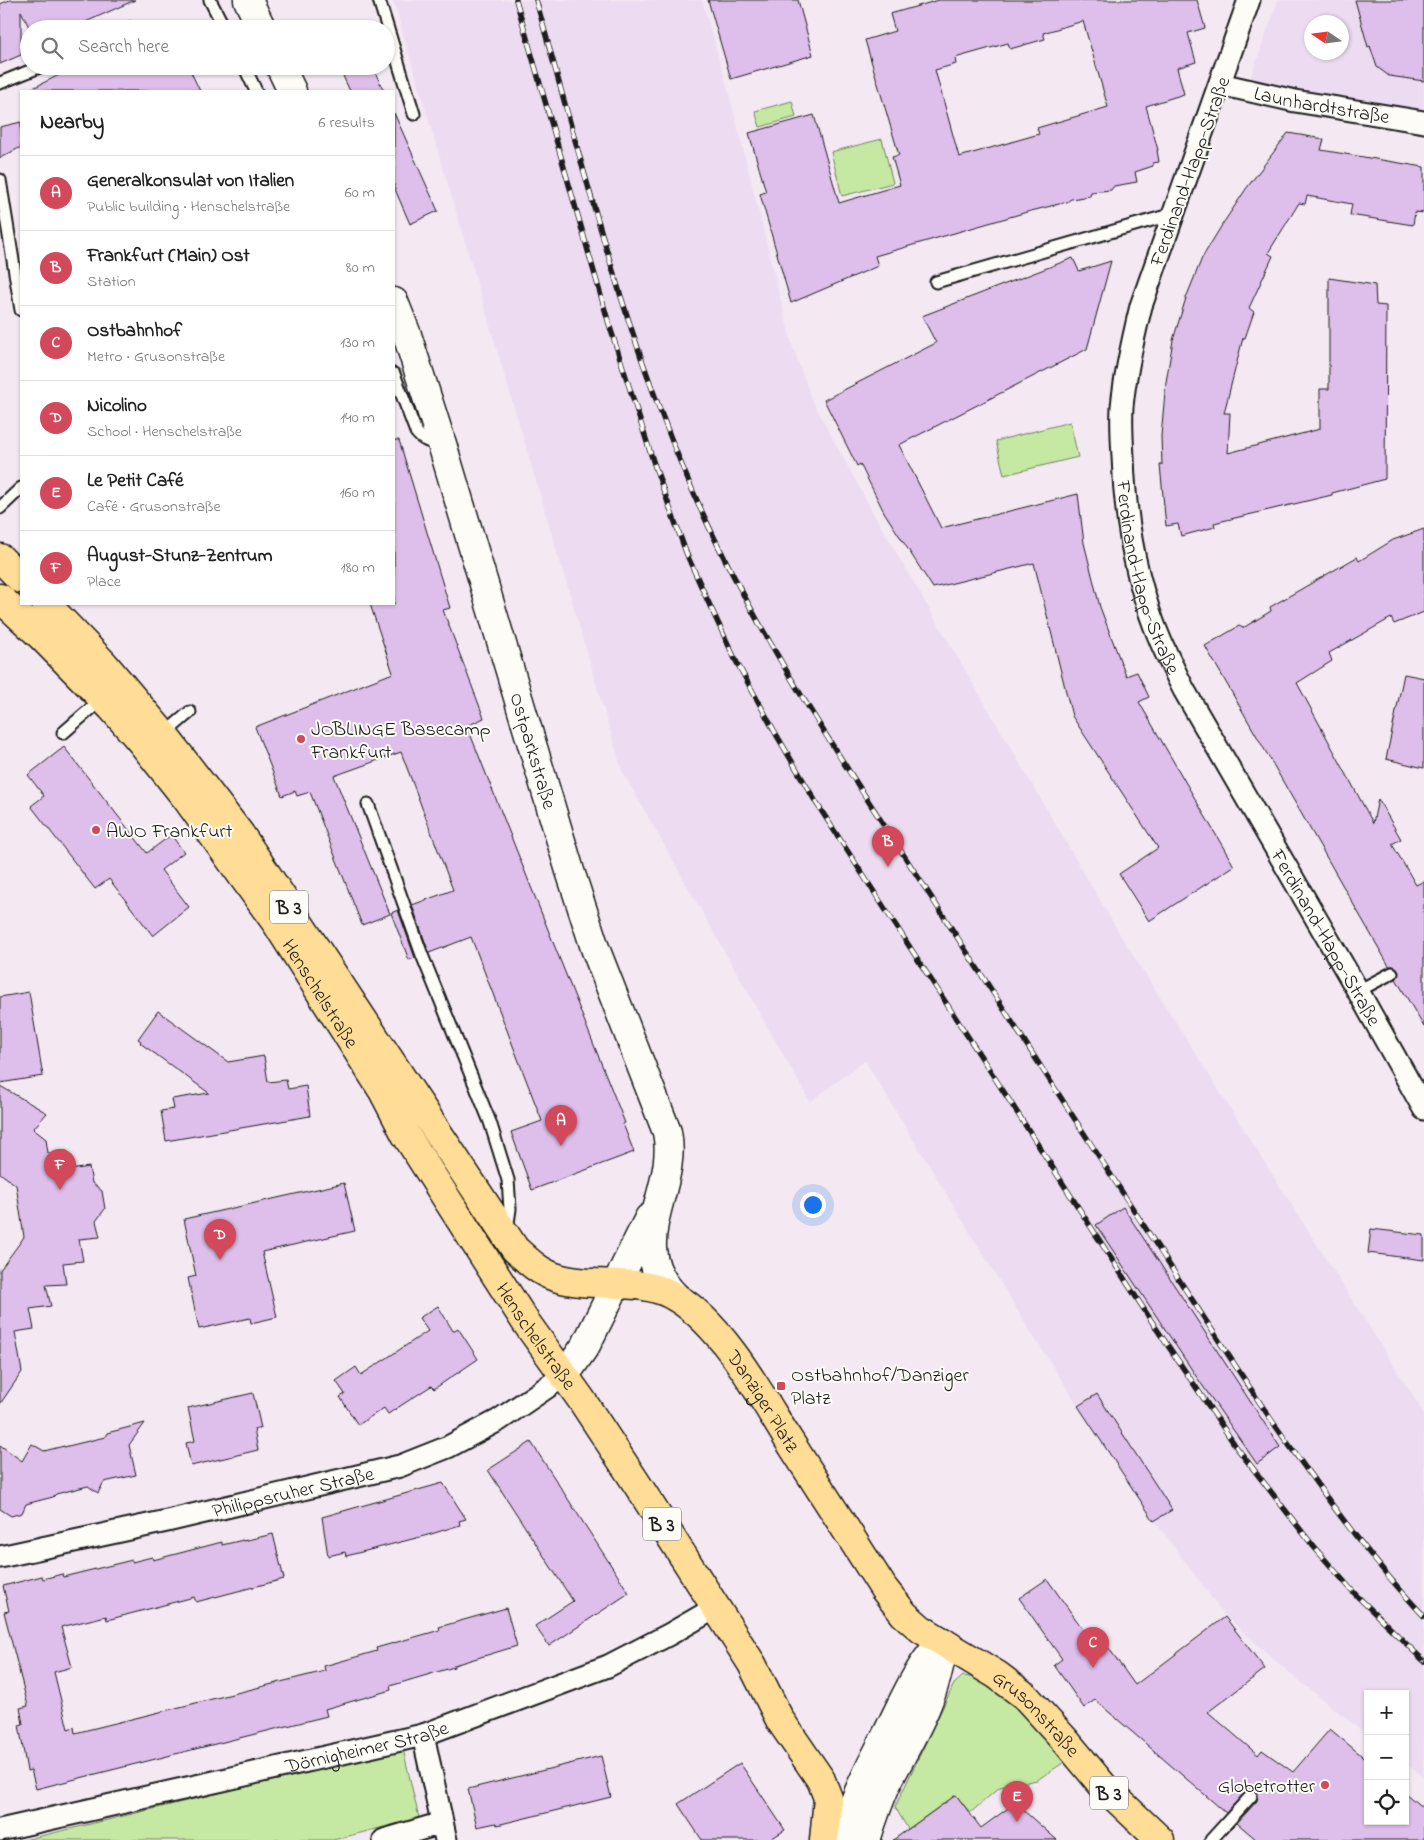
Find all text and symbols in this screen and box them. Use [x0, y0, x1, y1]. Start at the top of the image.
north arrow [1304, 15, 1349, 60]
search box [20, 20, 395, 75]
icon: search [38, 34, 66, 62]
text: Search here [78, 34, 169, 61]
street label: Ferdinand-Happ-Straße [1143, 73, 1239, 272]
street label: Launhardtstraße [1251, 80, 1391, 133]
text: Nearby [40, 108, 104, 138]
text: 6 results [318, 111, 375, 135]
text: Generalkonsulat von Italien [87, 168, 294, 195]
text: A [51, 181, 61, 205]
text: 60 m [345, 181, 375, 205]
text: Public building · Henschelstraße [87, 195, 290, 219]
text: Frankfurt (Main) Ost [87, 243, 250, 270]
text: B [51, 256, 61, 280]
text: 80 m [346, 256, 375, 280]
text: Station [87, 270, 136, 294]
text: Ostbahnhof [87, 318, 182, 345]
text: C [52, 331, 60, 355]
text: 130 m [340, 331, 375, 355]
text: Metro · Grusonstraße [87, 345, 225, 369]
text: Nicolino [87, 393, 147, 420]
text: D [50, 406, 62, 430]
text: 140 m [340, 406, 375, 430]
text: School · Henschelstraße [87, 420, 242, 444]
text: Le Petit Café [87, 468, 183, 495]
street label: Ferdinand-Happ-Straße [1107, 479, 1186, 680]
text: E [51, 481, 61, 505]
text: 160 m [340, 481, 375, 505]
text: Café · Grusonstraße [87, 495, 221, 519]
text: August-Stunz-Zentrum [87, 543, 272, 570]
text: F [51, 556, 61, 580]
text: 180 m [341, 556, 375, 580]
text: Place [87, 570, 121, 594]
street label: Ostparkstraße [500, 690, 563, 813]
place label: JOBLINGE Basecamp Frankfurt [310, 716, 491, 768]
marker: JOBLINGE Basecamp Frankfurt [295, 733, 307, 745]
place label: AWO Frankfurt [106, 818, 233, 847]
marker: AWO Frankfurt [90, 824, 102, 836]
pin: B [872, 826, 904, 867]
street label: Ferdinand-Happ-Straße [1262, 844, 1387, 1032]
road number: B 3 [270, 890, 308, 924]
street label: Henschelstraße [273, 934, 365, 1055]
pin: A [545, 1105, 577, 1146]
pin: F [44, 1149, 76, 1190]
your location [800, 1192, 826, 1218]
pin: D [204, 1219, 236, 1260]
street label: Henschelstraße [487, 1278, 582, 1397]
street label: Danziger Platz [718, 1344, 805, 1460]
place label: Ostbahnhof/Danziger Platz [791, 1362, 969, 1414]
marker: Ostbahnhof/Danziger Platz [775, 1380, 787, 1392]
street label: Philippsruher Straße [209, 1461, 377, 1527]
road number: B 3 [643, 1508, 681, 1540]
pin: C [1077, 1627, 1109, 1668]
street label: Grusonstraße [985, 1664, 1086, 1764]
map controls [1364, 1690, 1409, 1825]
button: + [1364, 1690, 1409, 1735]
street label: Dörnigheimer Straße [282, 1715, 453, 1783]
button: − [1364, 1735, 1409, 1780]
place label: Globetrotter [1218, 1773, 1316, 1802]
road number: B 3 [1090, 1776, 1128, 1810]
marker: Globetrotter [1319, 1779, 1331, 1791]
button: locate [1364, 1780, 1409, 1825]
pin: E [1001, 1781, 1033, 1822]

